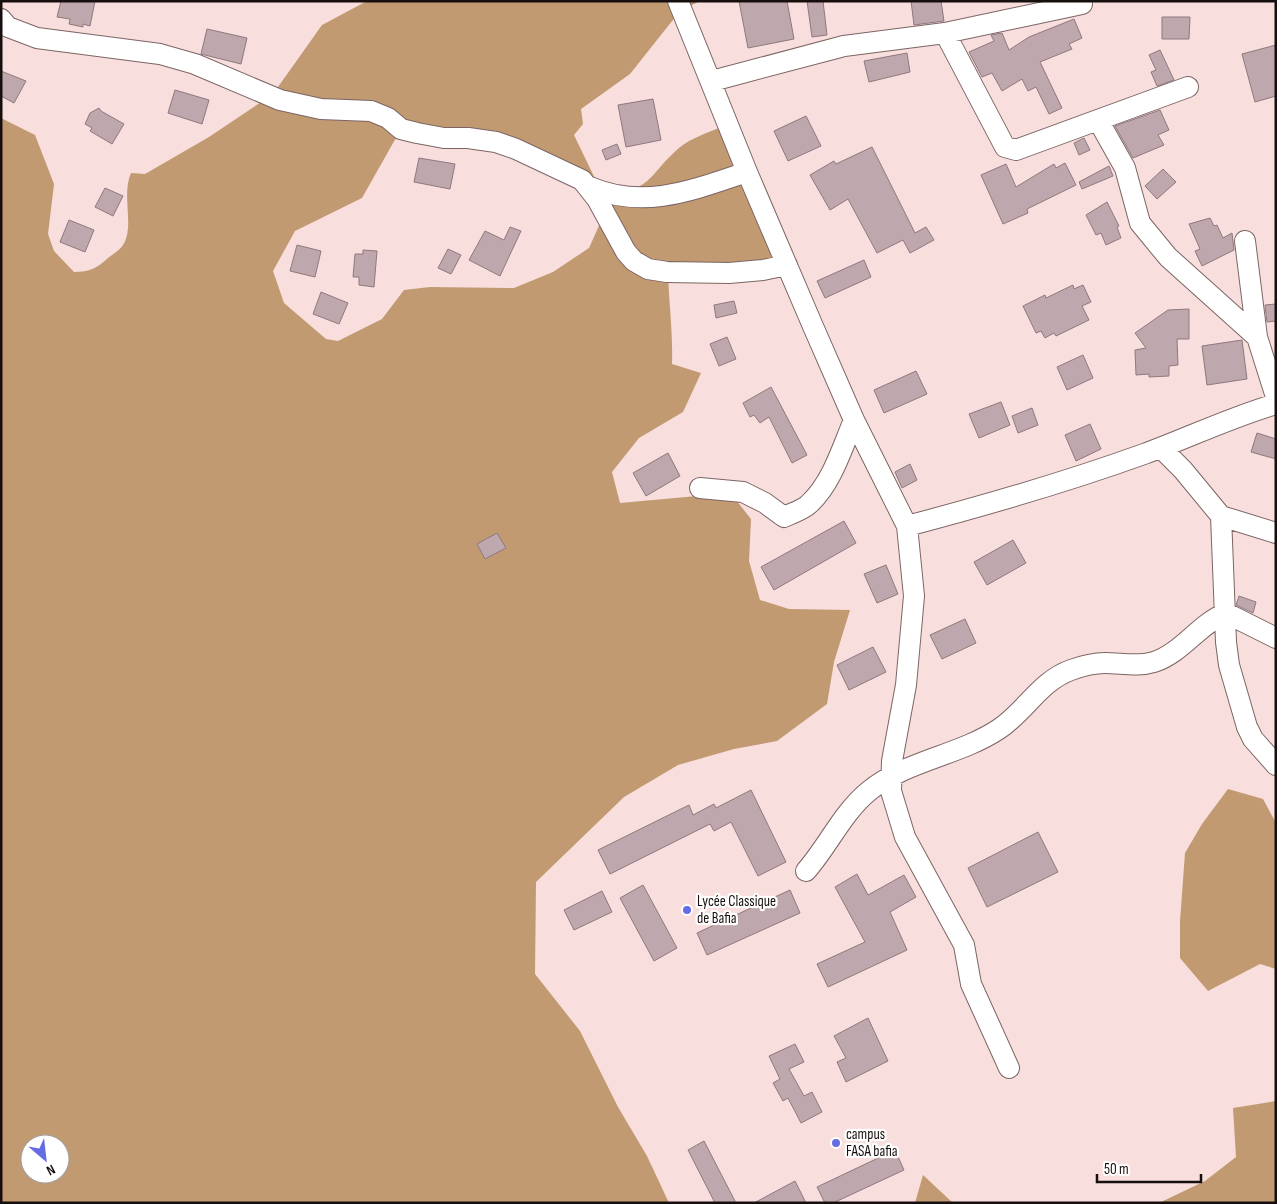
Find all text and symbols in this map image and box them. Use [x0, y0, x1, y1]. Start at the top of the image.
place label: Lycée Classique de Bafia [697, 892, 776, 928]
marker: Lycée Classique de Bafia [681, 904, 693, 916]
place label: campus FASA bafia [846, 1125, 898, 1161]
north arrow [20, 1134, 70, 1184]
marker: campus FASA bafia [830, 1137, 842, 1149]
scale bar [1097, 1152, 1201, 1184]
text: 50 m [1104, 1160, 1129, 1179]
text: N [44, 1161, 58, 1179]

